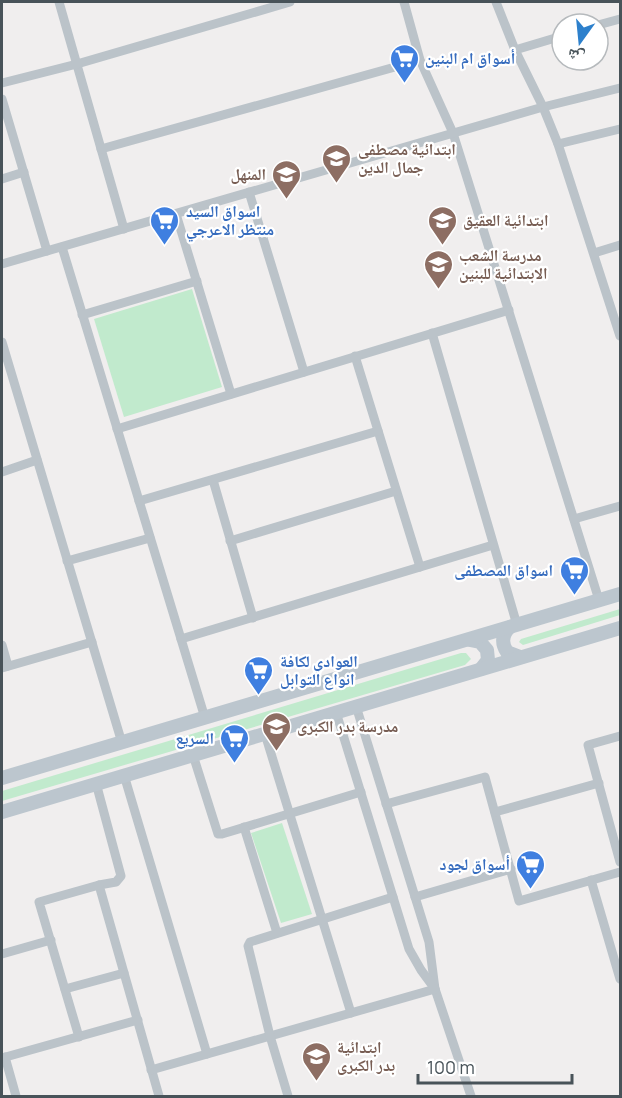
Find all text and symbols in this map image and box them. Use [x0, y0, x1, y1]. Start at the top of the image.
north arrow [550, 12, 610, 72]
supermarket icon: أسواق ام البنين [388, 42, 420, 84]
text: ش [565, 44, 587, 69]
place label: أسواق ام البنين [425, 47, 515, 70]
place label: ابتدائية مصطفى جمال الدين [358, 138, 456, 178]
school or university icon: ابتدائية مصطفى جمال الدين [321, 142, 353, 184]
school or university icon: المنهل [271, 158, 303, 200]
place label: المنهل [230, 163, 266, 185]
place label: اسواق السيد منتظر الاعرجي [186, 200, 274, 242]
supermarket icon: اسواق السيد منتظر الاعرجي [149, 204, 181, 246]
school or university icon: ابتدائية العقيق [426, 204, 458, 246]
place label: ابتدائية العقيق [463, 209, 548, 231]
place label: مدرسة الشعب الابتدائية للبنين [459, 244, 548, 284]
school or university icon: مدرسة الشعب الابتدائية للبنين [422, 248, 454, 290]
supermarket icon: اسواق المصطفى [558, 554, 590, 596]
place label: اسواق المصطفى [454, 559, 553, 581]
place label: العوادي لكافة انواع التوابل [280, 650, 358, 690]
supermarket icon: العوادي لكافة انواع التوابل [243, 654, 275, 696]
school or university icon: مدرسة بدر الكبرى [260, 710, 292, 752]
place label: مدرسة بدر الكبرى [297, 715, 398, 737]
supermarket icon: السريع [219, 722, 251, 764]
place label: السريع [175, 727, 214, 749]
supermarket icon: أسواق لجود [515, 848, 547, 890]
place label: أسواق لجود [440, 853, 510, 875]
place label: ابتدائية بدر الكبرى [337, 1036, 395, 1076]
school or university icon: ابتدائية بدر الكبرى [300, 1040, 332, 1082]
scale bar [418, 1047, 572, 1085]
text: 100 m [427, 1055, 475, 1079]

